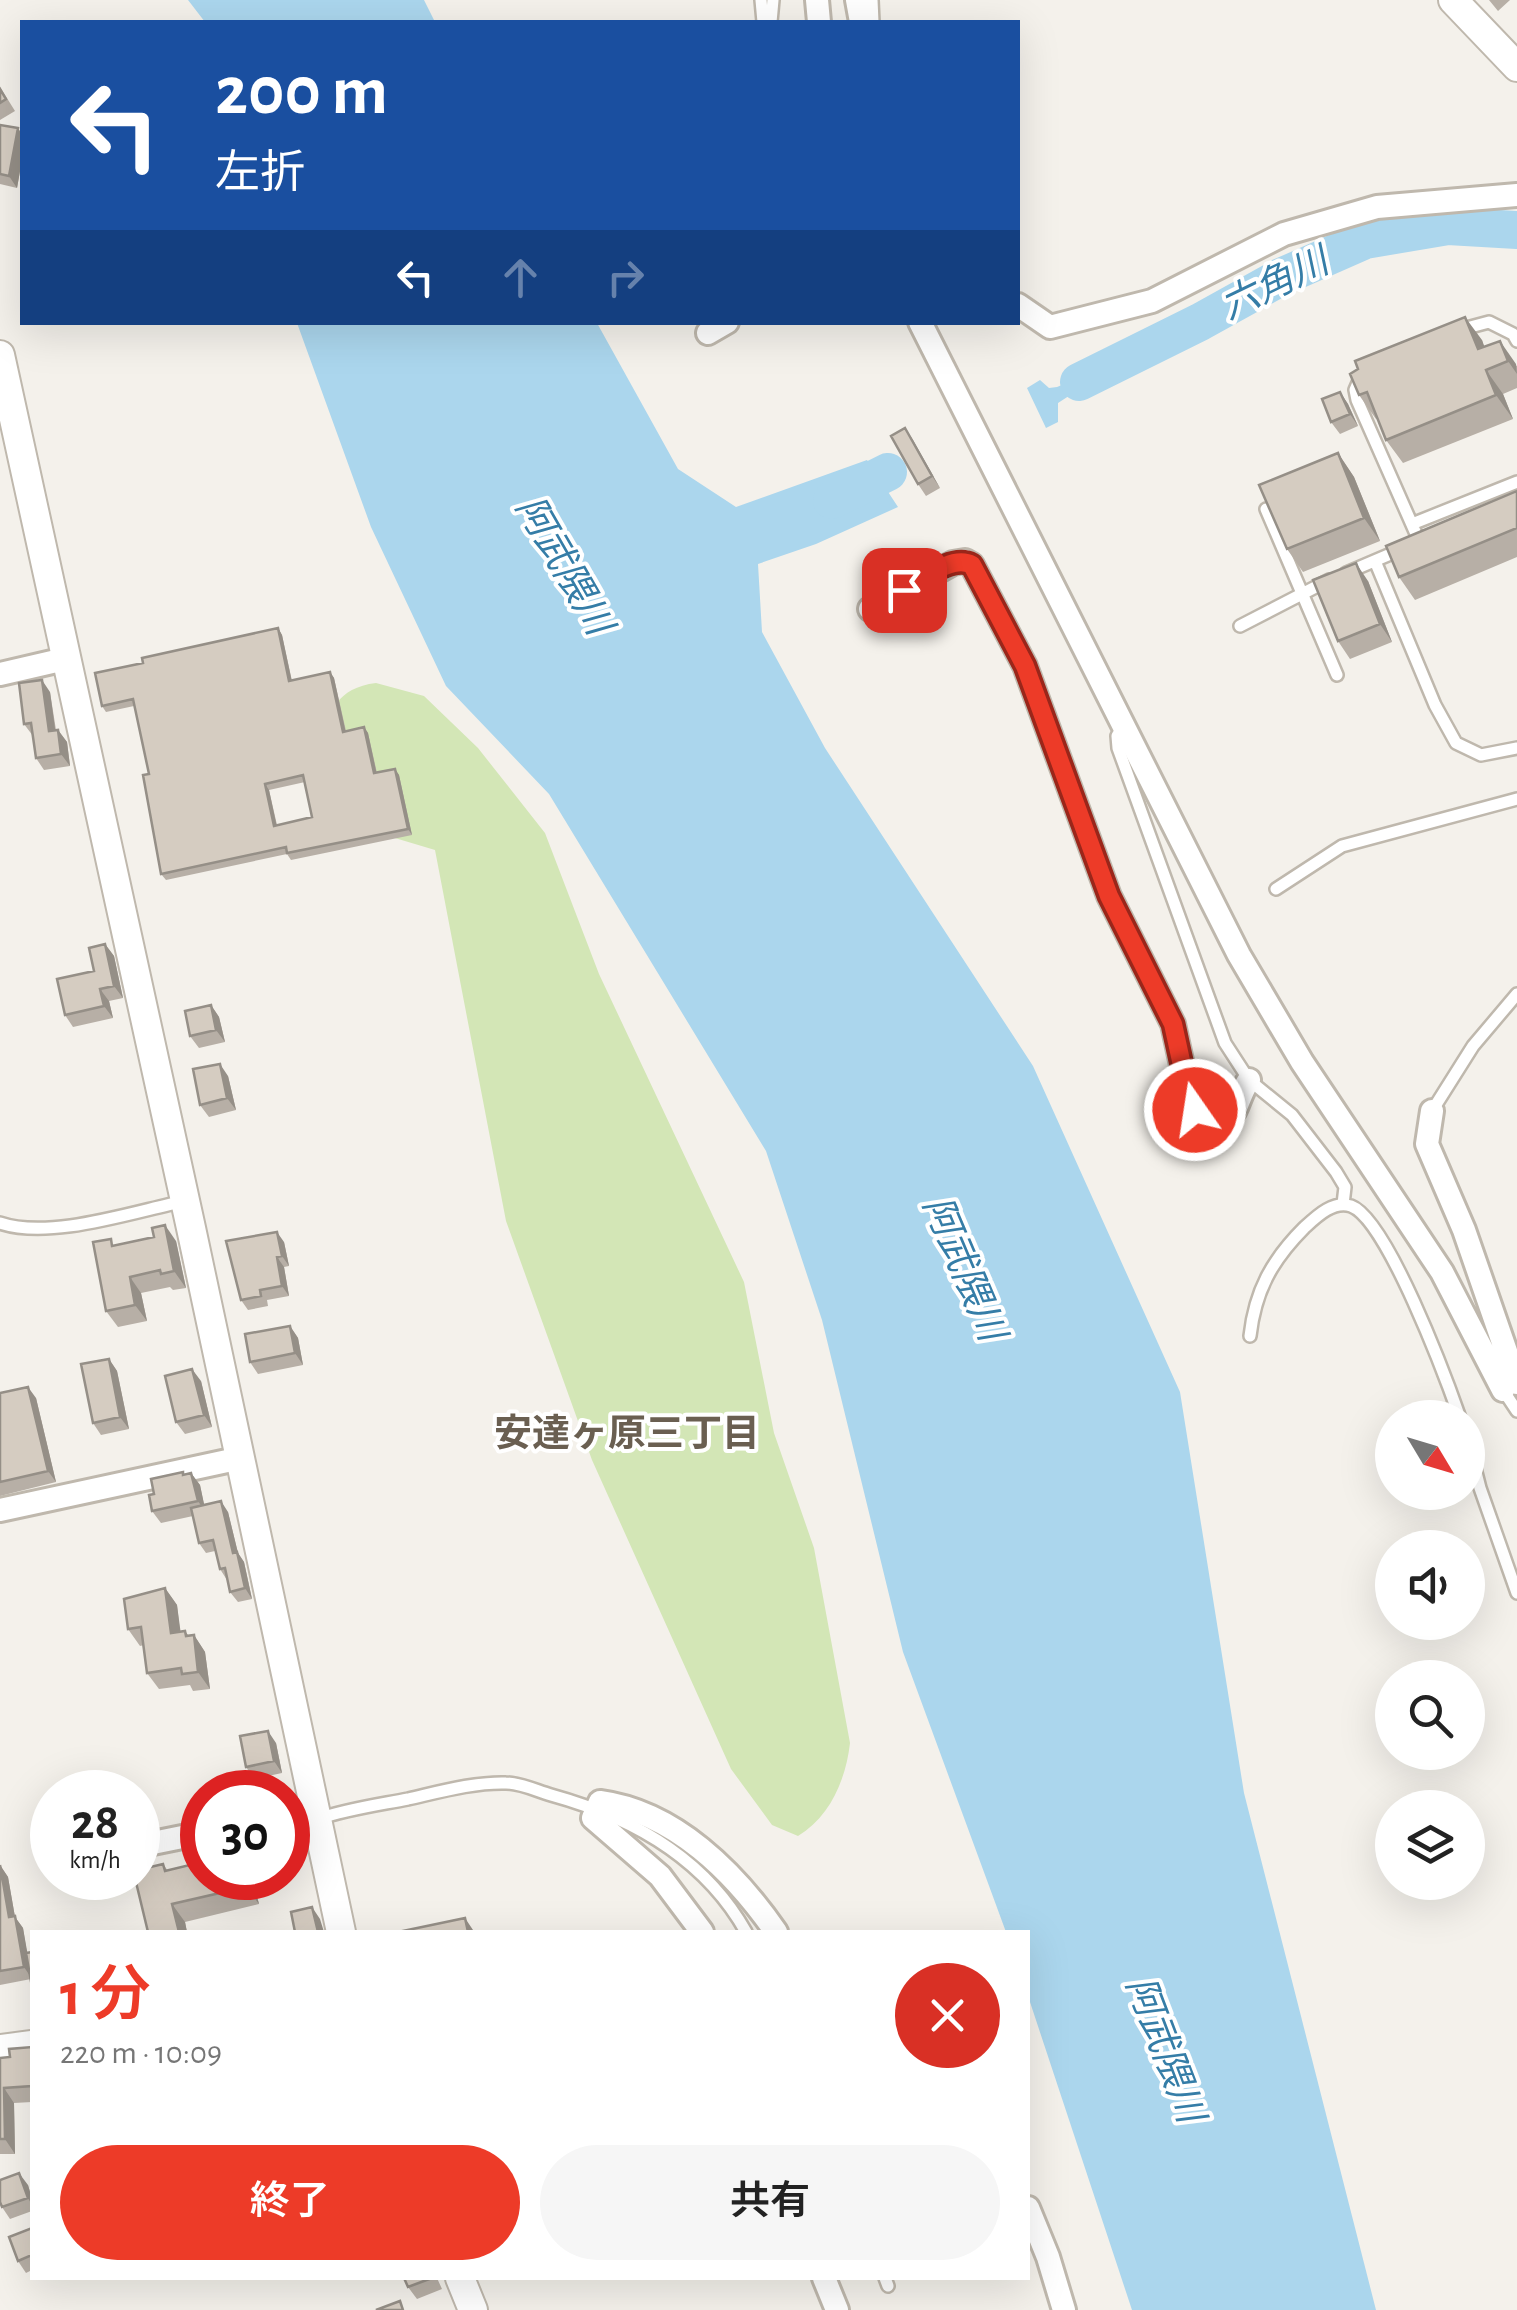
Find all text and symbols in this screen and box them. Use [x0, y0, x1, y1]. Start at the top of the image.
text: 200 m [215, 57, 388, 127]
icon: left [50, 60, 180, 190]
text: 左折 [215, 151, 305, 196]
water label: 六角川 [1214, 238, 1338, 327]
icon: left [388, 250, 443, 305]
icon: ahead [493, 250, 548, 305]
icon: right [598, 250, 653, 305]
water label: 阿武隈川 [509, 490, 621, 645]
pin [862, 548, 947, 633]
icon: arrive [877, 563, 932, 618]
position arrow [1143, 1058, 1247, 1162]
water label: 阿武隈川 [916, 1191, 1014, 1350]
north arrow [1375, 1400, 1485, 1510]
map controls [1375, 1400, 1485, 1900]
district label: 安達ヶ原三丁目 [494, 1413, 760, 1454]
button: sound [1375, 1530, 1485, 1640]
button: search [1375, 1660, 1485, 1770]
speed limit sign: 30 [180, 1770, 310, 1900]
button: layers [1375, 1790, 1485, 1900]
text: 28 [71, 1798, 119, 1848]
text: km/h [69, 1848, 121, 1873]
button: close [895, 1963, 1000, 2068]
text: 1 分 [60, 1966, 151, 2026]
water label: 阿武隈川 [1119, 1972, 1212, 2131]
text: 220 m · 10:09 [60, 2037, 222, 2069]
button: 終了 [60, 2145, 520, 2260]
button: 共有 [540, 2145, 1000, 2260]

